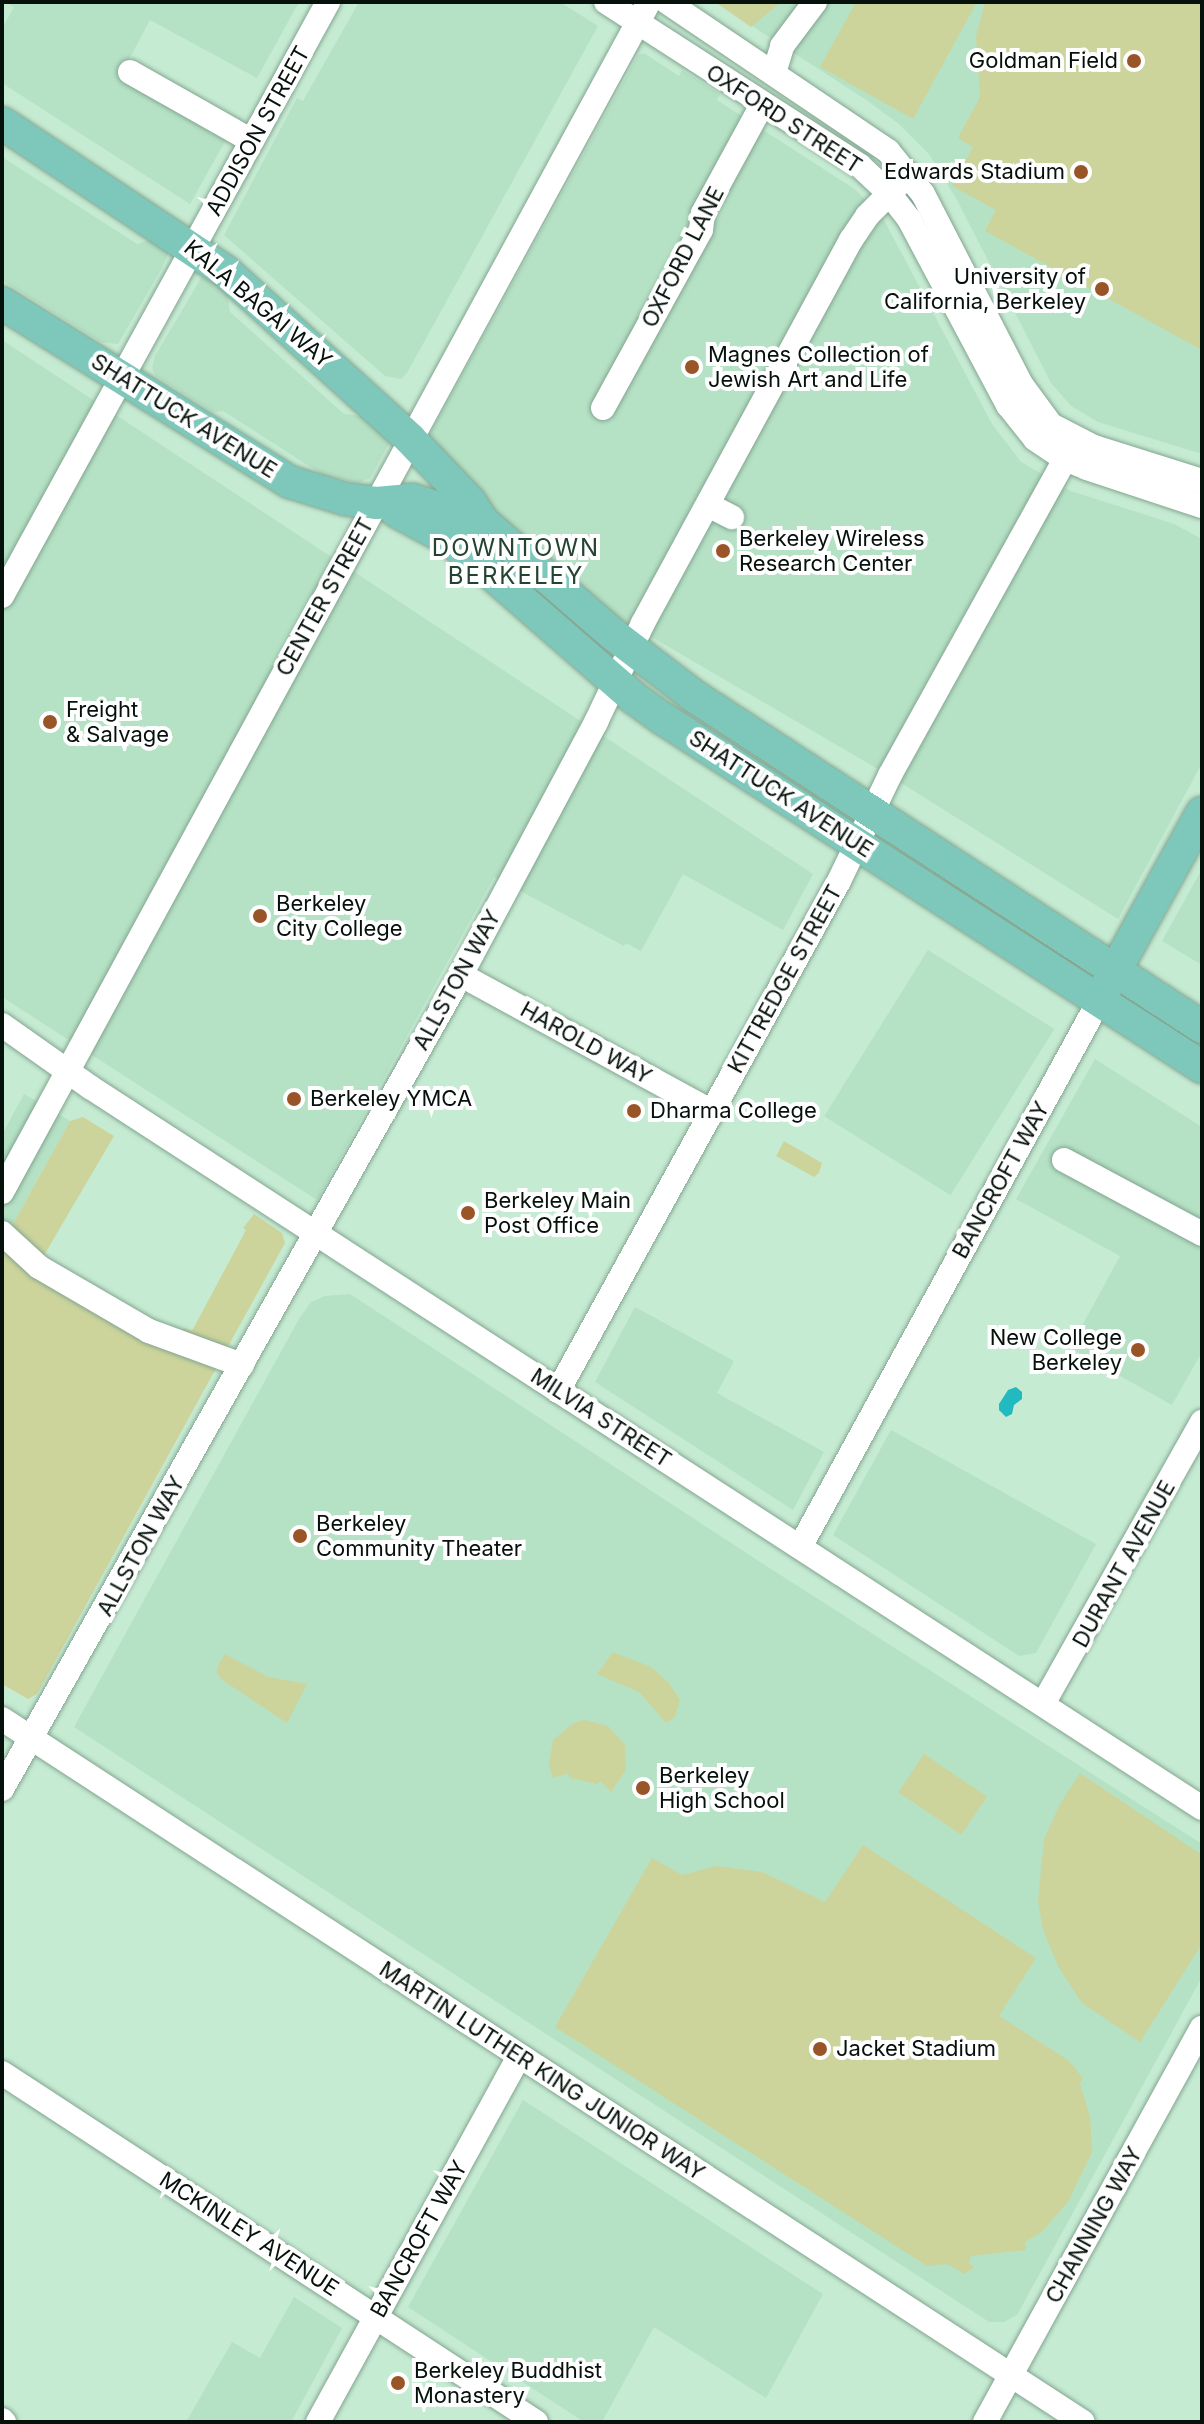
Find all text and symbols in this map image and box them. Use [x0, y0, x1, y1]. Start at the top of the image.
street label: ADDISON STREET [200, 42, 316, 220]
place label: Goldman Field [969, 48, 1118, 74]
marker: Goldman Field [1125, 52, 1143, 70]
street label: OXFORD STREET [701, 59, 867, 179]
place label: Edwards Stadium [884, 159, 1065, 185]
marker: Edwards Stadium [1072, 163, 1090, 181]
street label: OXFORD LANE [636, 182, 730, 332]
street label: KALA BAGAI WAY [179, 235, 337, 373]
place label: University of California, Berkeley [884, 263, 1086, 314]
marker: University of California, Berkeley [1093, 280, 1111, 298]
place label: Magnes Collection of Jewish Art and Life [708, 341, 929, 392]
street label: SHATTUCK AVENUE [86, 348, 282, 484]
marker: Magnes Collection of Jewish Art and Life [683, 358, 701, 376]
street label: CENTER STREET [271, 513, 379, 681]
place label: Berkeley Wireless Research Center [739, 525, 925, 576]
district label: DOWNTOWN BERKELEY [432, 534, 600, 590]
marker: Berkeley Wireless Research Center [714, 542, 732, 560]
place label: Freight & Salvage [66, 696, 169, 748]
marker: Freight & Salvage [41, 713, 59, 731]
street label: SHATTUCK AVENUE [684, 725, 878, 863]
street label: KITTREDGE STREET [722, 880, 848, 1078]
place label: Berkeley City College [276, 890, 403, 942]
street label: ALLSTON WAY [408, 905, 506, 1055]
marker: Berkeley City College [251, 907, 269, 925]
street label: HAROLD WAY [516, 996, 656, 1090]
place label: Berkeley YMCA [310, 1086, 472, 1112]
marker: Berkeley YMCA [285, 1090, 303, 1108]
street label: BANCROFT WAY [947, 1097, 1055, 1263]
place label: Dharma College [650, 1098, 817, 1124]
marker: Dharma College [625, 1102, 643, 1120]
place label: Berkeley Main Post Office [484, 1187, 631, 1238]
marker: Berkeley Main Post Office [459, 1204, 477, 1222]
place label: New College Berkeley [990, 1324, 1122, 1376]
marker: New College Berkeley [1129, 1341, 1147, 1359]
street label: MILVIA STREET [526, 1363, 676, 1473]
street label: ALLSTON WAY [92, 1471, 190, 1621]
street label: DURANT AVENUE [1067, 1476, 1181, 1652]
place label: Berkeley Community Theater [316, 1510, 522, 1562]
marker: Berkeley Community Theater [291, 1527, 309, 1545]
place label: Berkeley High School [659, 1762, 785, 1814]
marker: Berkeley High School [634, 1779, 652, 1797]
street label: MARTIN LUTHER KING JUNIOR WAY [374, 1956, 710, 2186]
place label: Jacket Stadium [836, 2036, 996, 2062]
marker: Jacket Stadium [811, 2040, 829, 2058]
street label: CHANNING WAY [1040, 2142, 1148, 2308]
street label: BANCROFT WAY [365, 2156, 473, 2322]
street label: MCKINLEY AVENUE [154, 2166, 344, 2302]
place label: Berkeley Buddhist Monastery [414, 2357, 602, 2408]
marker: Berkeley Buddhist Monastery [389, 2374, 407, 2392]

